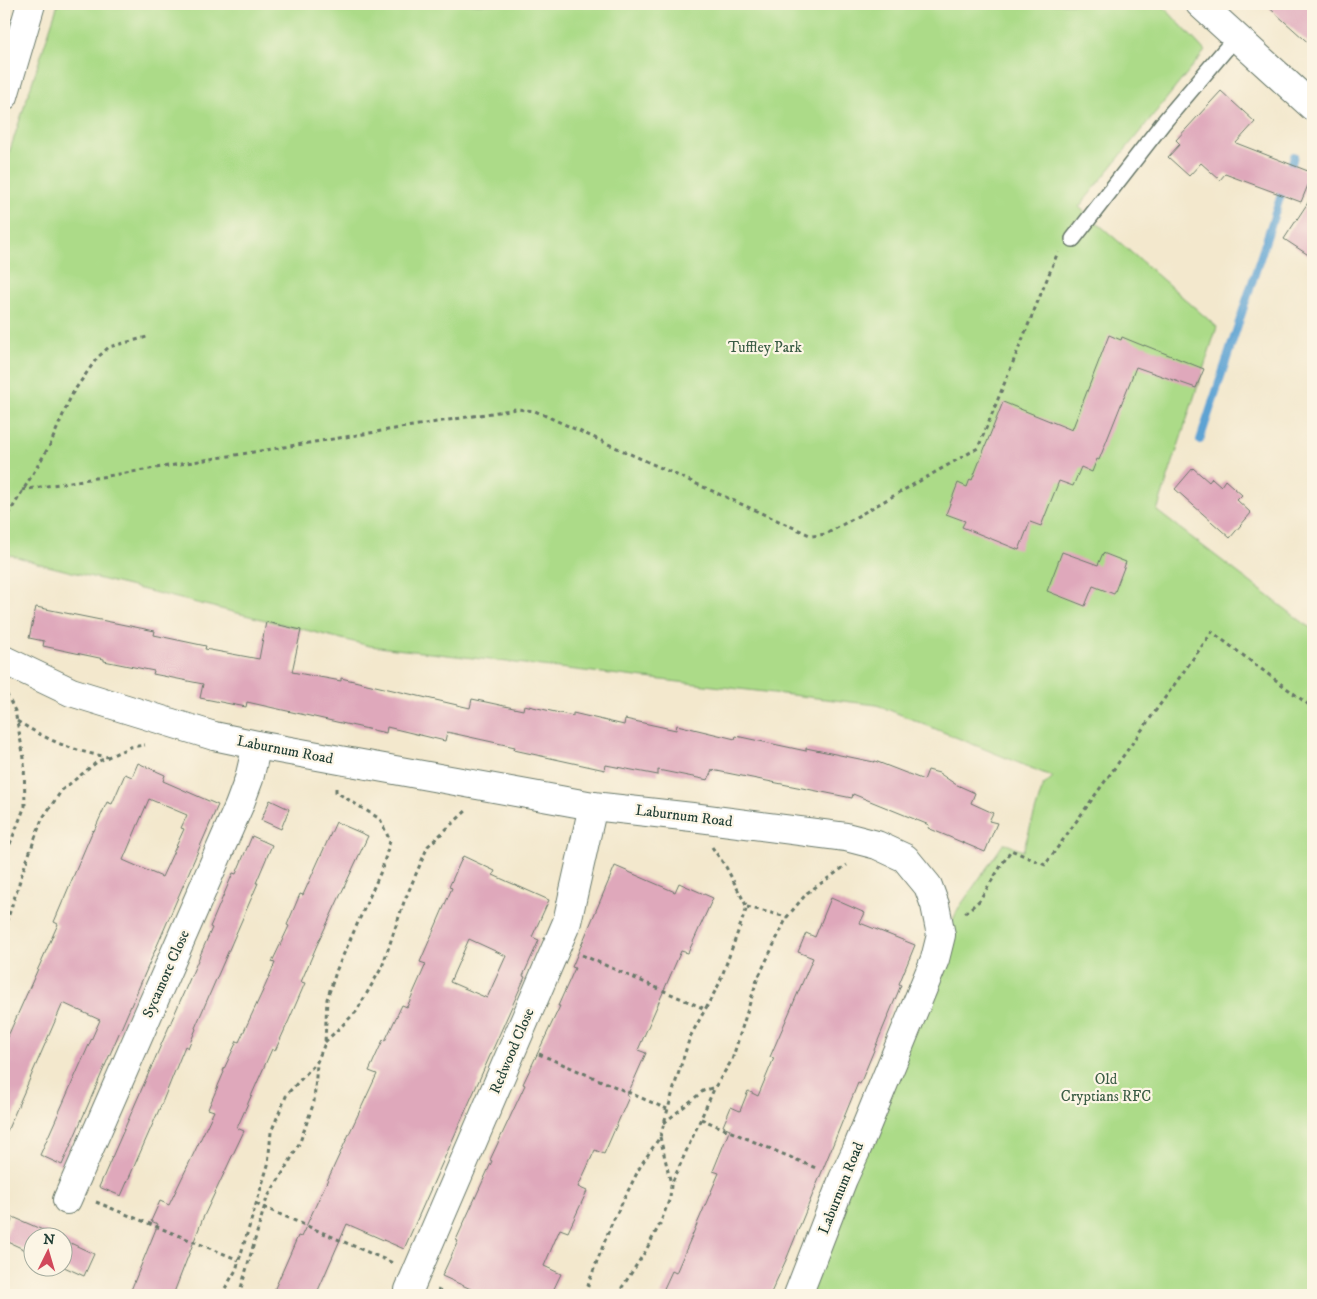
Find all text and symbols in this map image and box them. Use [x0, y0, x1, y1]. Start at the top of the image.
park label: Tuffley Park [728, 338, 803, 357]
street label: Laburnum Road [235, 731, 335, 769]
street label: Laburnum Road [634, 801, 734, 831]
street label: Sycamore Close [138, 927, 194, 1021]
street label: Redwood Close [485, 1005, 539, 1097]
park label: Old Cryptians RFC [1061, 1070, 1151, 1106]
street label: Laburnum Road [814, 1139, 868, 1237]
north arrow [22, 1226, 72, 1276]
text: N [43, 1231, 56, 1250]

